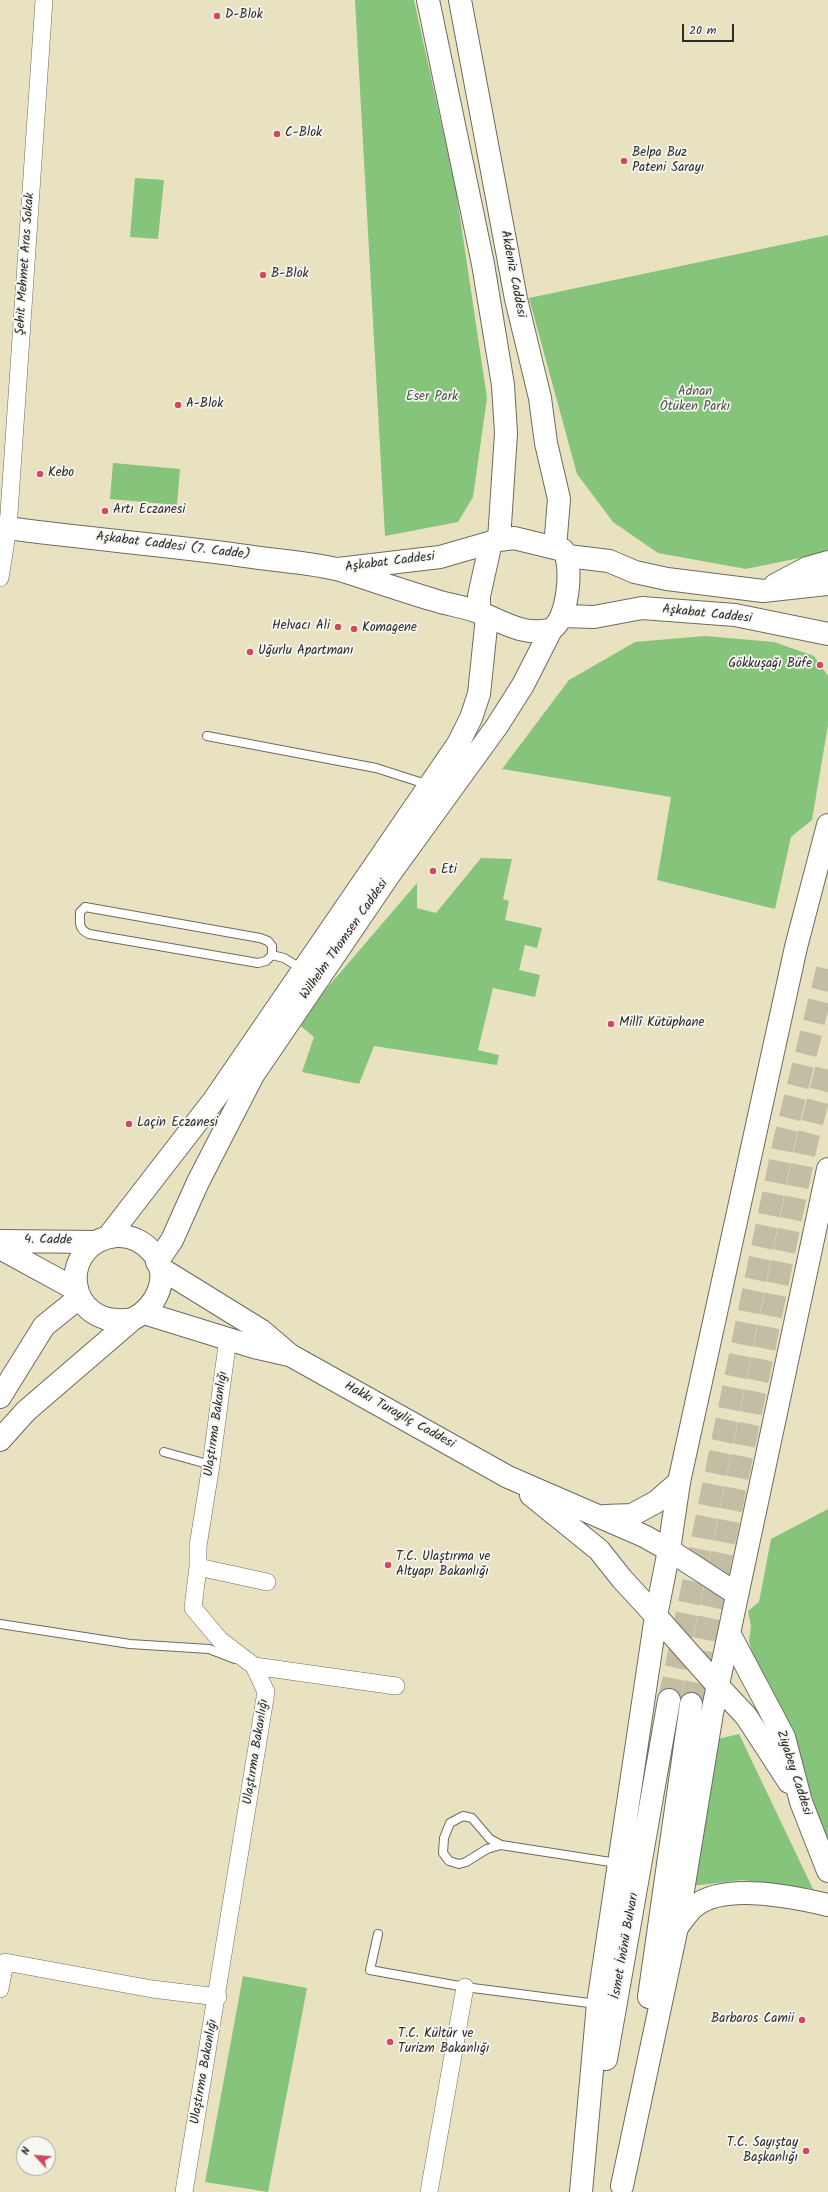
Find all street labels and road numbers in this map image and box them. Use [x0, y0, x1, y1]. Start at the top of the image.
street label: Şehit Mehmet Aras Sokak [13, 192, 39, 336]
street label: Akdeniz Caddesi [496, 229, 528, 319]
street label: Aşkabat Caddesi (7. Cadde) [95, 530, 251, 564]
street label: Aşkabat Caddesi [344, 550, 436, 576]
street label: Aşkabat Caddesi [661, 603, 753, 627]
street label: Wilhelm Thomsen Caddesi [298, 877, 392, 1003]
street label: 4. Cadde [24, 1233, 72, 1249]
street label: Ulaştırma Bakanlığı [202, 1370, 232, 1478]
street label: Hakkı Turayliç Caddesi [341, 1379, 457, 1453]
street label: Ulaştırma Bakanlığı [241, 1698, 273, 1806]
street label: Ziyabey Caddesi [772, 1728, 814, 1818]
street label: İsmet İnönü Bulvarı [609, 1891, 643, 2001]
street label: Ulaştırma Bakanlığı [188, 2018, 222, 2126]

